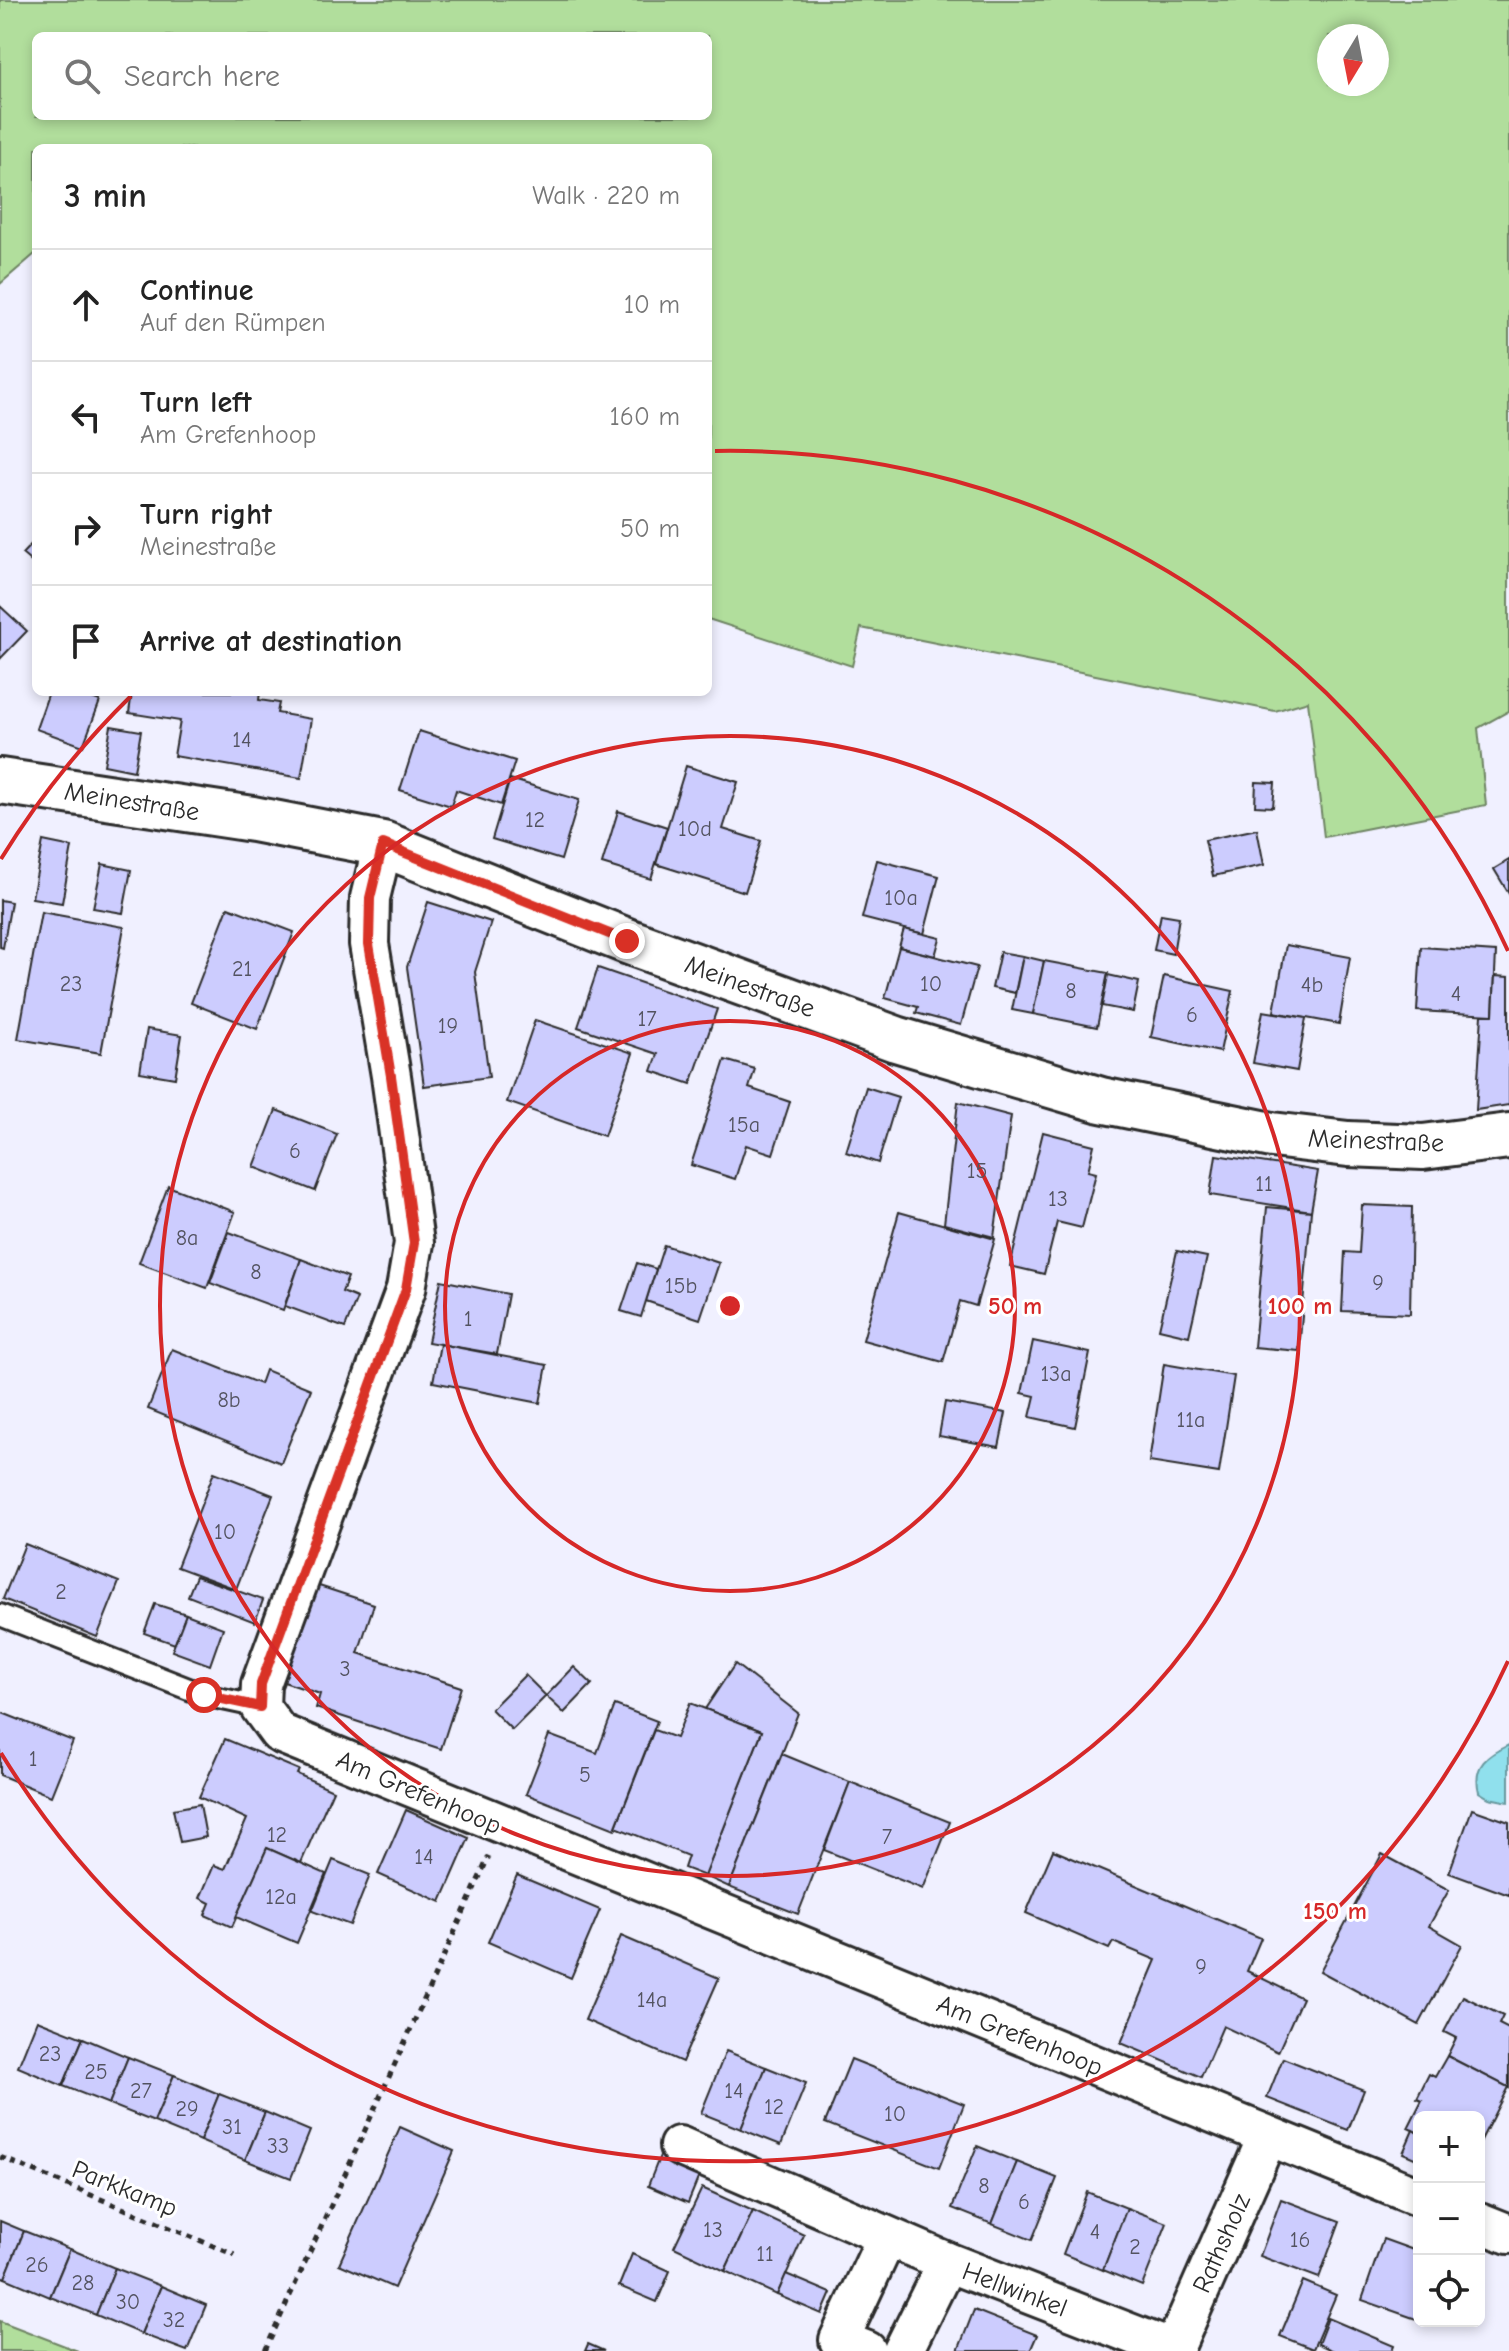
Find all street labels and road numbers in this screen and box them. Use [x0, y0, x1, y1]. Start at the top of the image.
street label: Meinestraße [62, 777, 202, 827]
street label: Meinestraße [680, 950, 819, 1024]
street label: Meinestraße [1307, 1124, 1445, 1158]
street label: Am Grefenhoop [332, 1745, 506, 1841]
street label: Am Grefenhoop [932, 1989, 1107, 2083]
street label: Parkkamp [68, 2154, 182, 2224]
street label: Rathsholz [1187, 2189, 1257, 2298]
street label: Hellwinkel [958, 2256, 1071, 2324]

